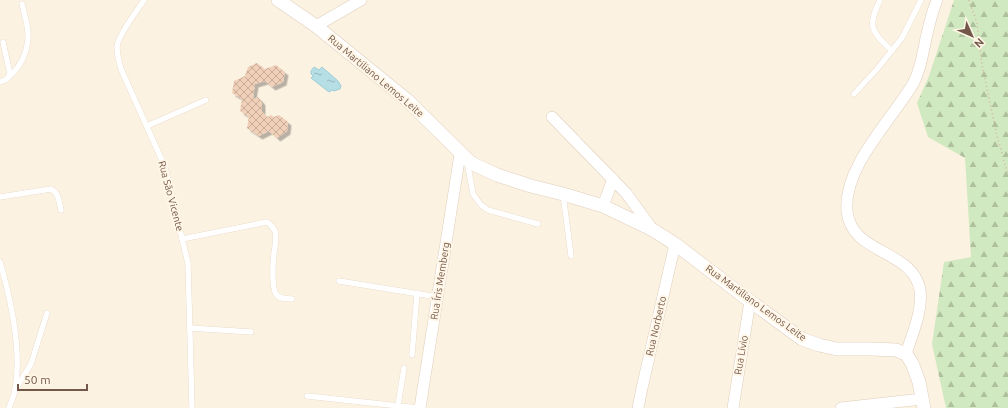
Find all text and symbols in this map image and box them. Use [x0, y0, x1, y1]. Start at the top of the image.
north arrow [952, 16, 992, 56]
street label: Rua Martiliano Lemos Leite [326, 33, 426, 119]
text: N [972, 36, 986, 50]
street label: Rua São Vicente [156, 160, 186, 232]
street label: Rua Íris Memberg [427, 241, 452, 321]
street label: Rua Martiliano Lemos Leite [704, 263, 808, 343]
street label: Rua Norberto [644, 295, 668, 357]
street label: Rua Lívio [732, 334, 750, 376]
scale bar [18, 366, 87, 392]
text: 50 m [24, 373, 51, 386]

